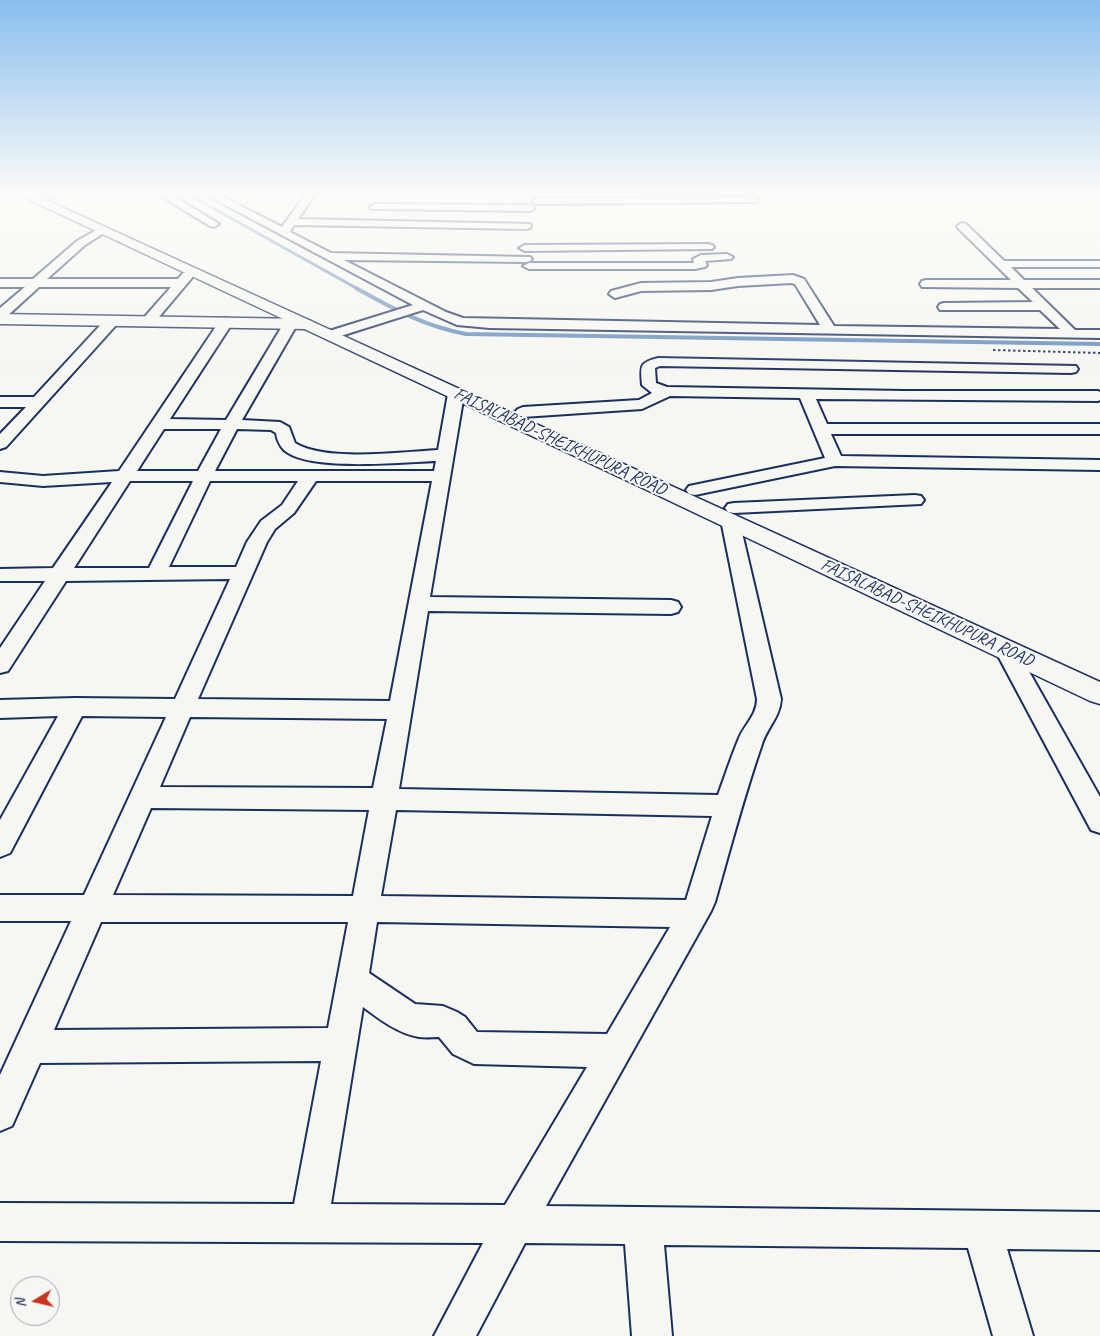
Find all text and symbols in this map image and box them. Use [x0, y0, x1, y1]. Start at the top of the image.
street label: FAISALABAD-SHEIKHUPURA ROAD [450, 383, 670, 501]
street label: FAISALABAD-SHEIKHUPURA ROAD [817, 554, 1037, 672]
north arrow [10, 1276, 60, 1326]
text: N [12, 1298, 30, 1309]

